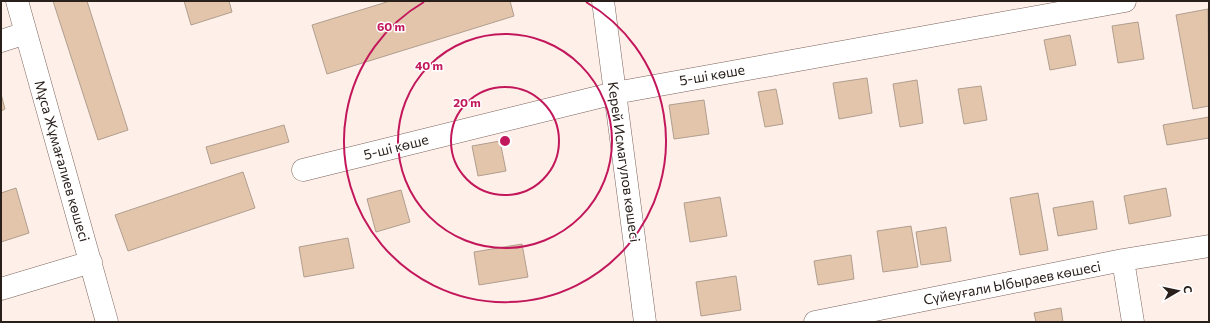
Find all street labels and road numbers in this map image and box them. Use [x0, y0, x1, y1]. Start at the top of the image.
street label: 5-шi көше [678, 60, 746, 89]
street label: Мұса Жұмағалиев көшесі [31, 78, 94, 244]
street label: Керей Исмагулов көшесі [605, 81, 644, 243]
street label: 5-шi көше [362, 130, 430, 163]
street label: Сүйеуғали Ыбыраев көшесi [922, 257, 1102, 308]

